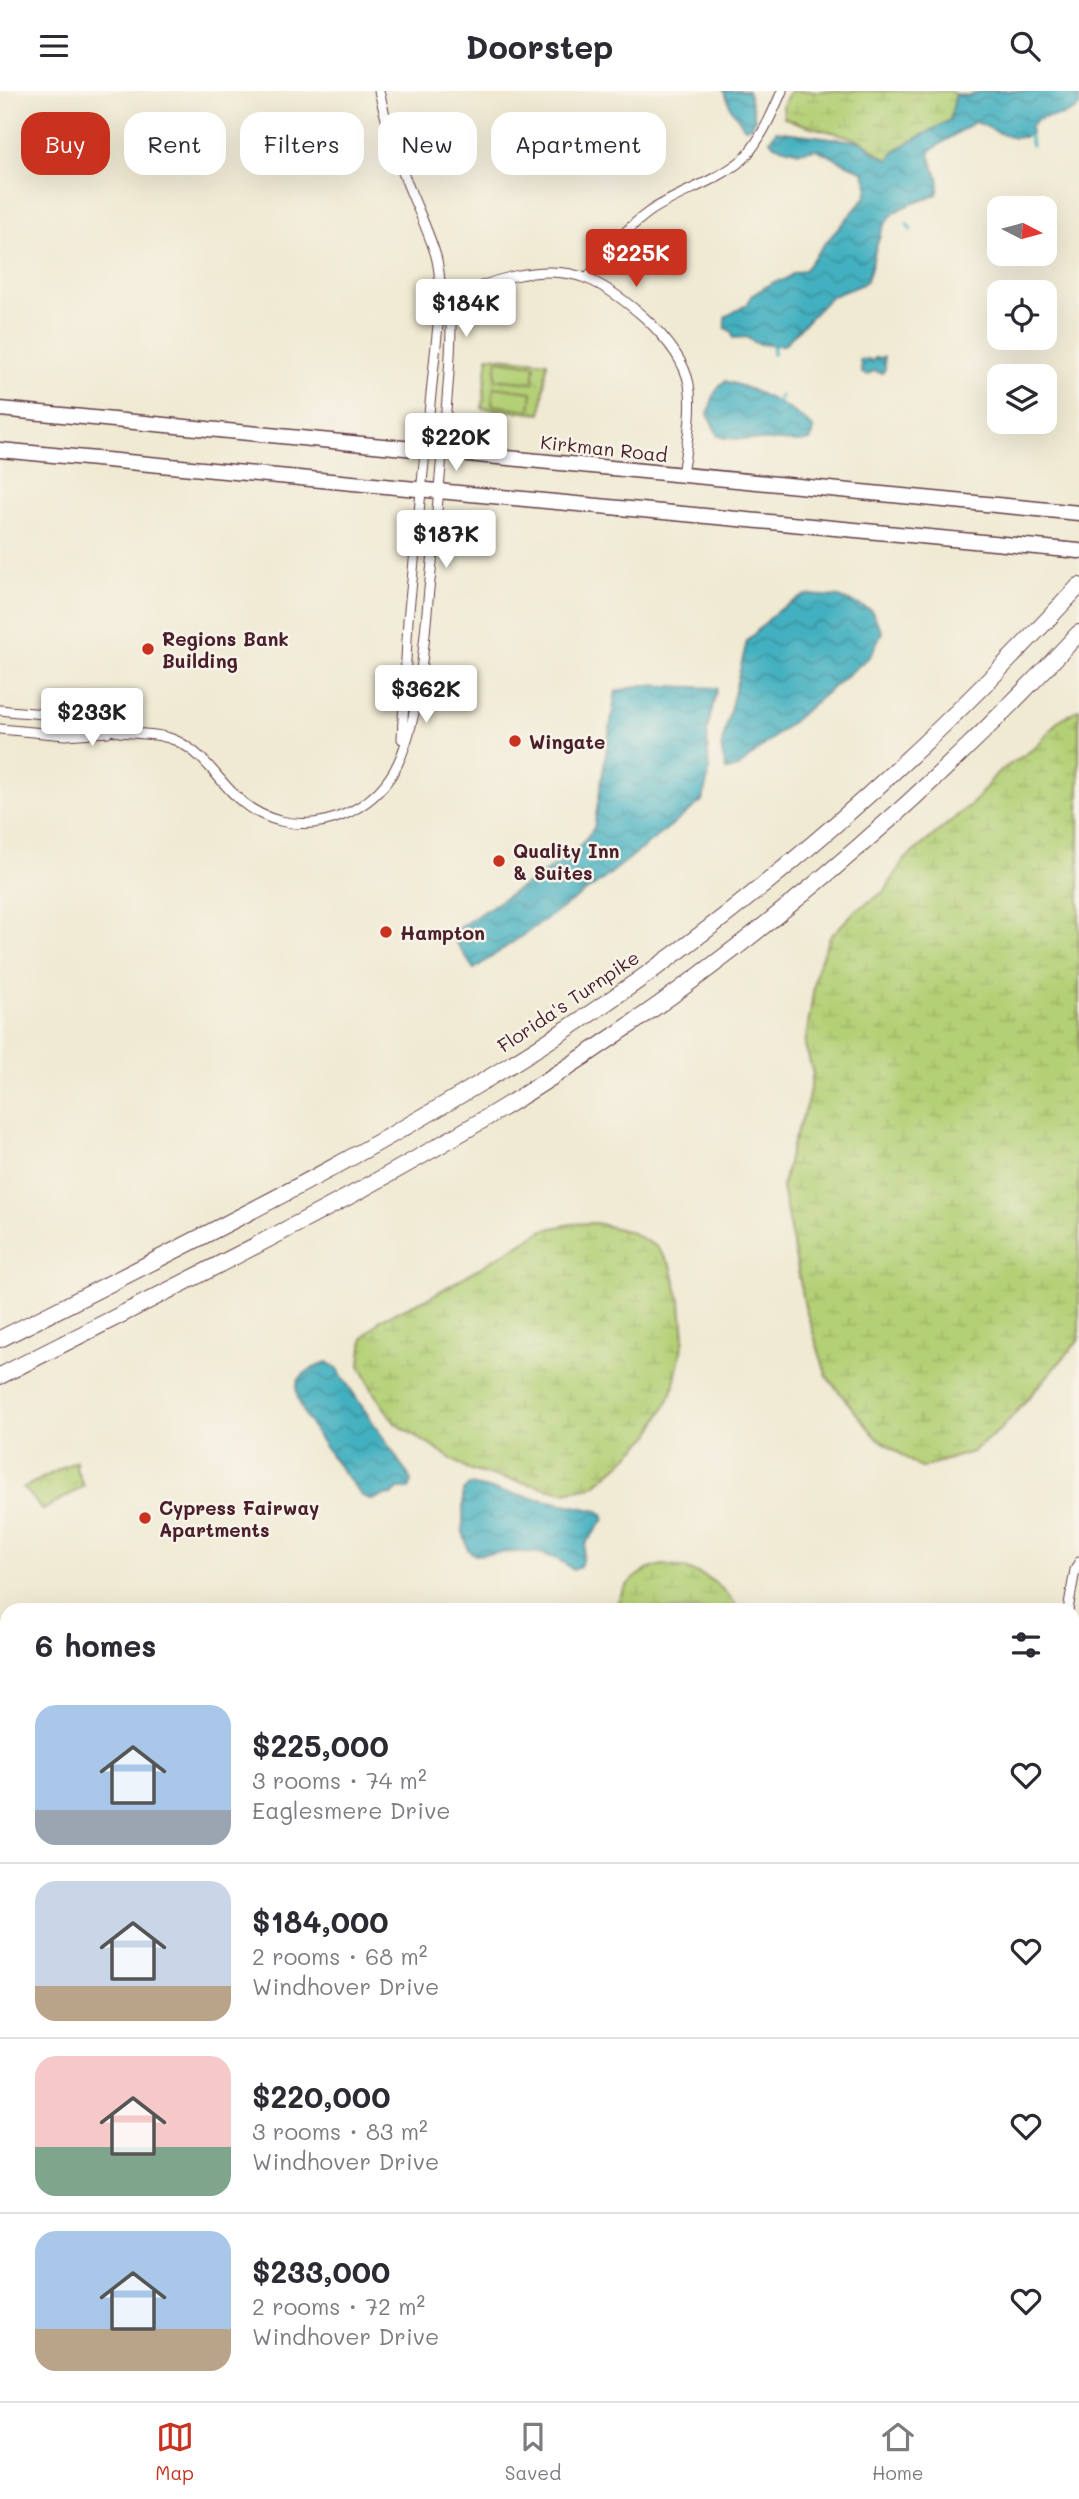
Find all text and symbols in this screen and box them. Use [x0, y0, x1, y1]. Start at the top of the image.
text: Doorstep [465, 25, 614, 67]
icon: menu [35, 27, 73, 65]
icon: search [1006, 27, 1044, 65]
chip: Buy [21, 112, 110, 175]
chip: Rent [124, 112, 226, 175]
chip: Filters [240, 112, 364, 175]
chip: New [378, 112, 477, 175]
chip: Apartment [491, 112, 666, 175]
north arrow [987, 196, 1057, 266]
map controls [987, 196, 1057, 434]
pin: $225K [587, 229, 685, 289]
text: $225K [602, 237, 670, 267]
pin: $184K [417, 279, 515, 339]
button: locate [987, 280, 1057, 350]
text: $184K [432, 287, 500, 317]
button: layers [987, 364, 1057, 434]
pin: $220K [407, 413, 505, 473]
text: $220K [421, 421, 491, 451]
street label: Kirkman Road [539, 429, 669, 467]
pin: $187K [397, 511, 495, 570]
text: $187K [413, 518, 479, 548]
place label: Regions Bank Building [162, 626, 289, 673]
marker: Regions Bank Building [140, 641, 156, 657]
pin: $362K [377, 665, 475, 725]
text: $362K [391, 673, 461, 703]
pin: $233K [43, 689, 141, 748]
text: $233K [57, 696, 127, 726]
place label: Wingate [529, 729, 605, 754]
marker: Wingate [507, 733, 523, 749]
place label: Quality Inn & Suites [513, 838, 619, 885]
marker: Quality Inn & Suites [491, 853, 507, 869]
place label: Hampton [400, 920, 485, 945]
marker: Hampton [378, 924, 394, 940]
street label: Florida's Turnpike [492, 944, 644, 1058]
place label: Cypress Fairway Apartments [159, 1495, 319, 1542]
marker: Cypress Fairway Apartments [137, 1510, 153, 1526]
text: 6 homes [35, 1625, 156, 1665]
icon: filters [1007, 1626, 1045, 1664]
text: $225,000 [252, 1725, 389, 1765]
icon: home [91, 1733, 175, 1817]
icon: heart [1007, 1756, 1045, 1794]
text: 3 rooms · 74 m² [252, 1765, 427, 1795]
text: Eaglesmere Drive [252, 1795, 451, 1825]
text: $184,000 [252, 1901, 389, 1941]
icon: home [91, 1909, 175, 1993]
icon: heart [1007, 1932, 1045, 1970]
text: 2 rooms · 68 m² [252, 1941, 427, 1971]
text: Windhover Drive [252, 1971, 439, 2001]
text: $220,000 [252, 2076, 390, 2116]
icon: home [91, 2084, 175, 2168]
icon: heart [1007, 2107, 1045, 2145]
text: 3 rooms · 83 m² [252, 2116, 428, 2146]
text: Windhover Drive [252, 2146, 439, 2176]
text: $233,000 [252, 2251, 390, 2291]
icon: home [91, 2259, 175, 2343]
icon: heart [1007, 2282, 1045, 2320]
text: 2 rooms · 72 m² [252, 2291, 425, 2321]
text: Windhover Drive [252, 2321, 439, 2351]
tab: Map [155, 2418, 194, 2485]
tab: Saved [505, 2418, 561, 2485]
tab: Home [872, 2418, 924, 2485]

